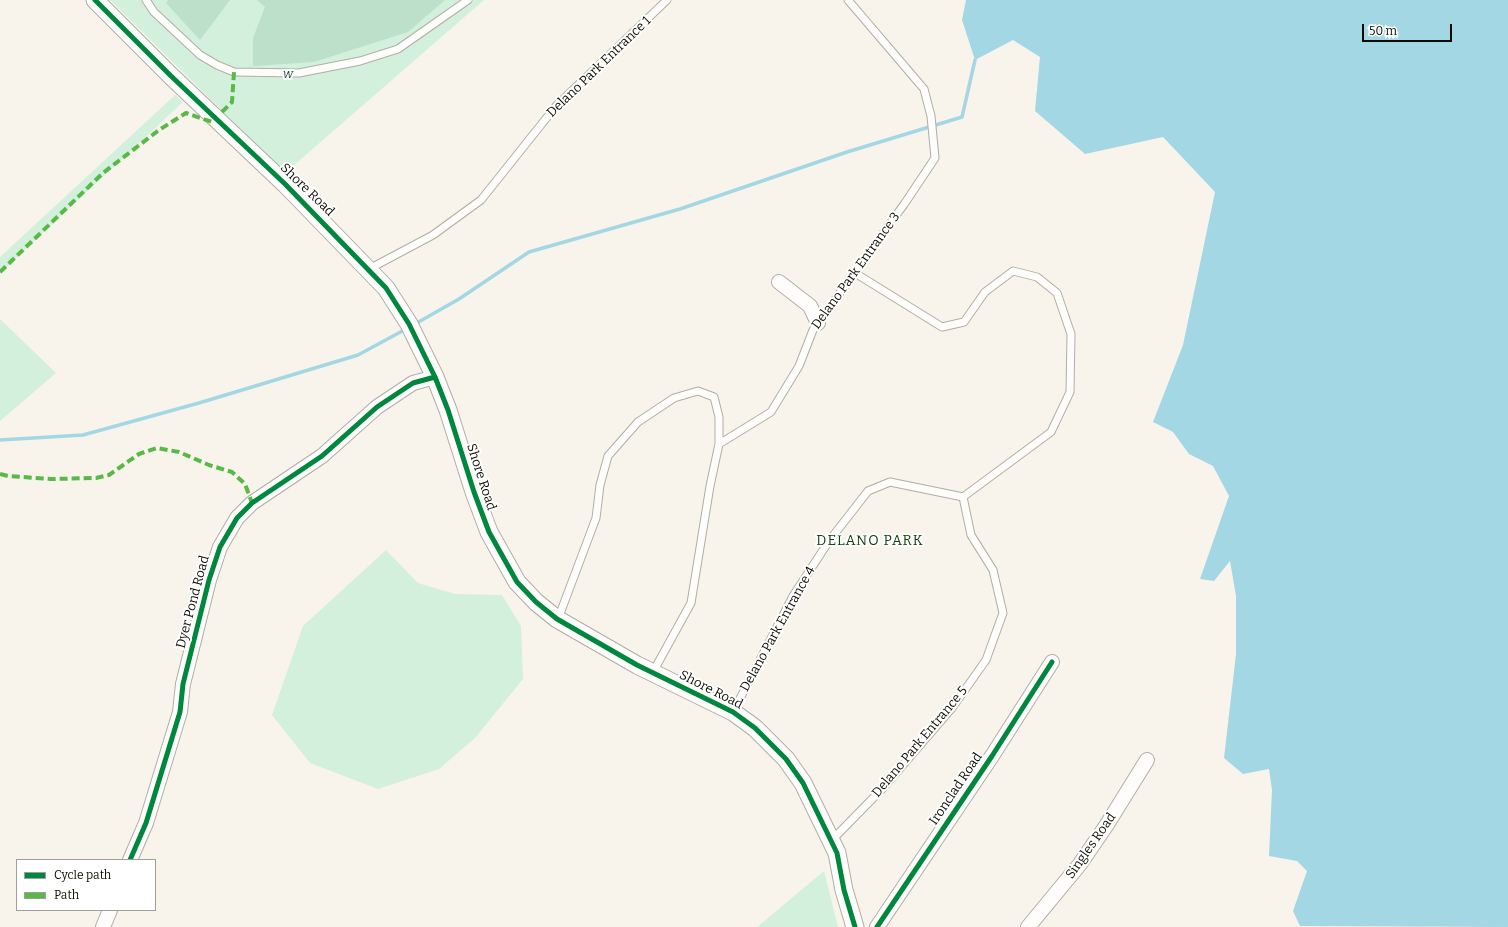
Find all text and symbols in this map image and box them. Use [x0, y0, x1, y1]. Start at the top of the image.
street label: Delano Park Entrance 1 [544, 13, 654, 121]
scale bar [1364, 16, 1454, 42]
text: 50 m [1369, 24, 1397, 38]
park label: w [283, 66, 293, 82]
street label: Shore Road [277, 160, 337, 220]
street label: Delano Park Entrance 3 [808, 210, 904, 332]
street label: Shore Road [463, 442, 499, 512]
district label: DELANO PARK [816, 533, 924, 549]
street label: Dyer Pond Road [173, 554, 213, 650]
street label: Delano Park Entrance 4 [737, 564, 819, 694]
street label: Shore Road [677, 667, 745, 713]
street label: Delano Park Entrance 5 [869, 683, 971, 801]
street label: Ironclad Road [926, 750, 986, 828]
street label: Singles Road [1063, 810, 1119, 882]
legend [16, 859, 156, 911]
text: Cycle path [54, 868, 111, 882]
text: Path [54, 888, 79, 902]

